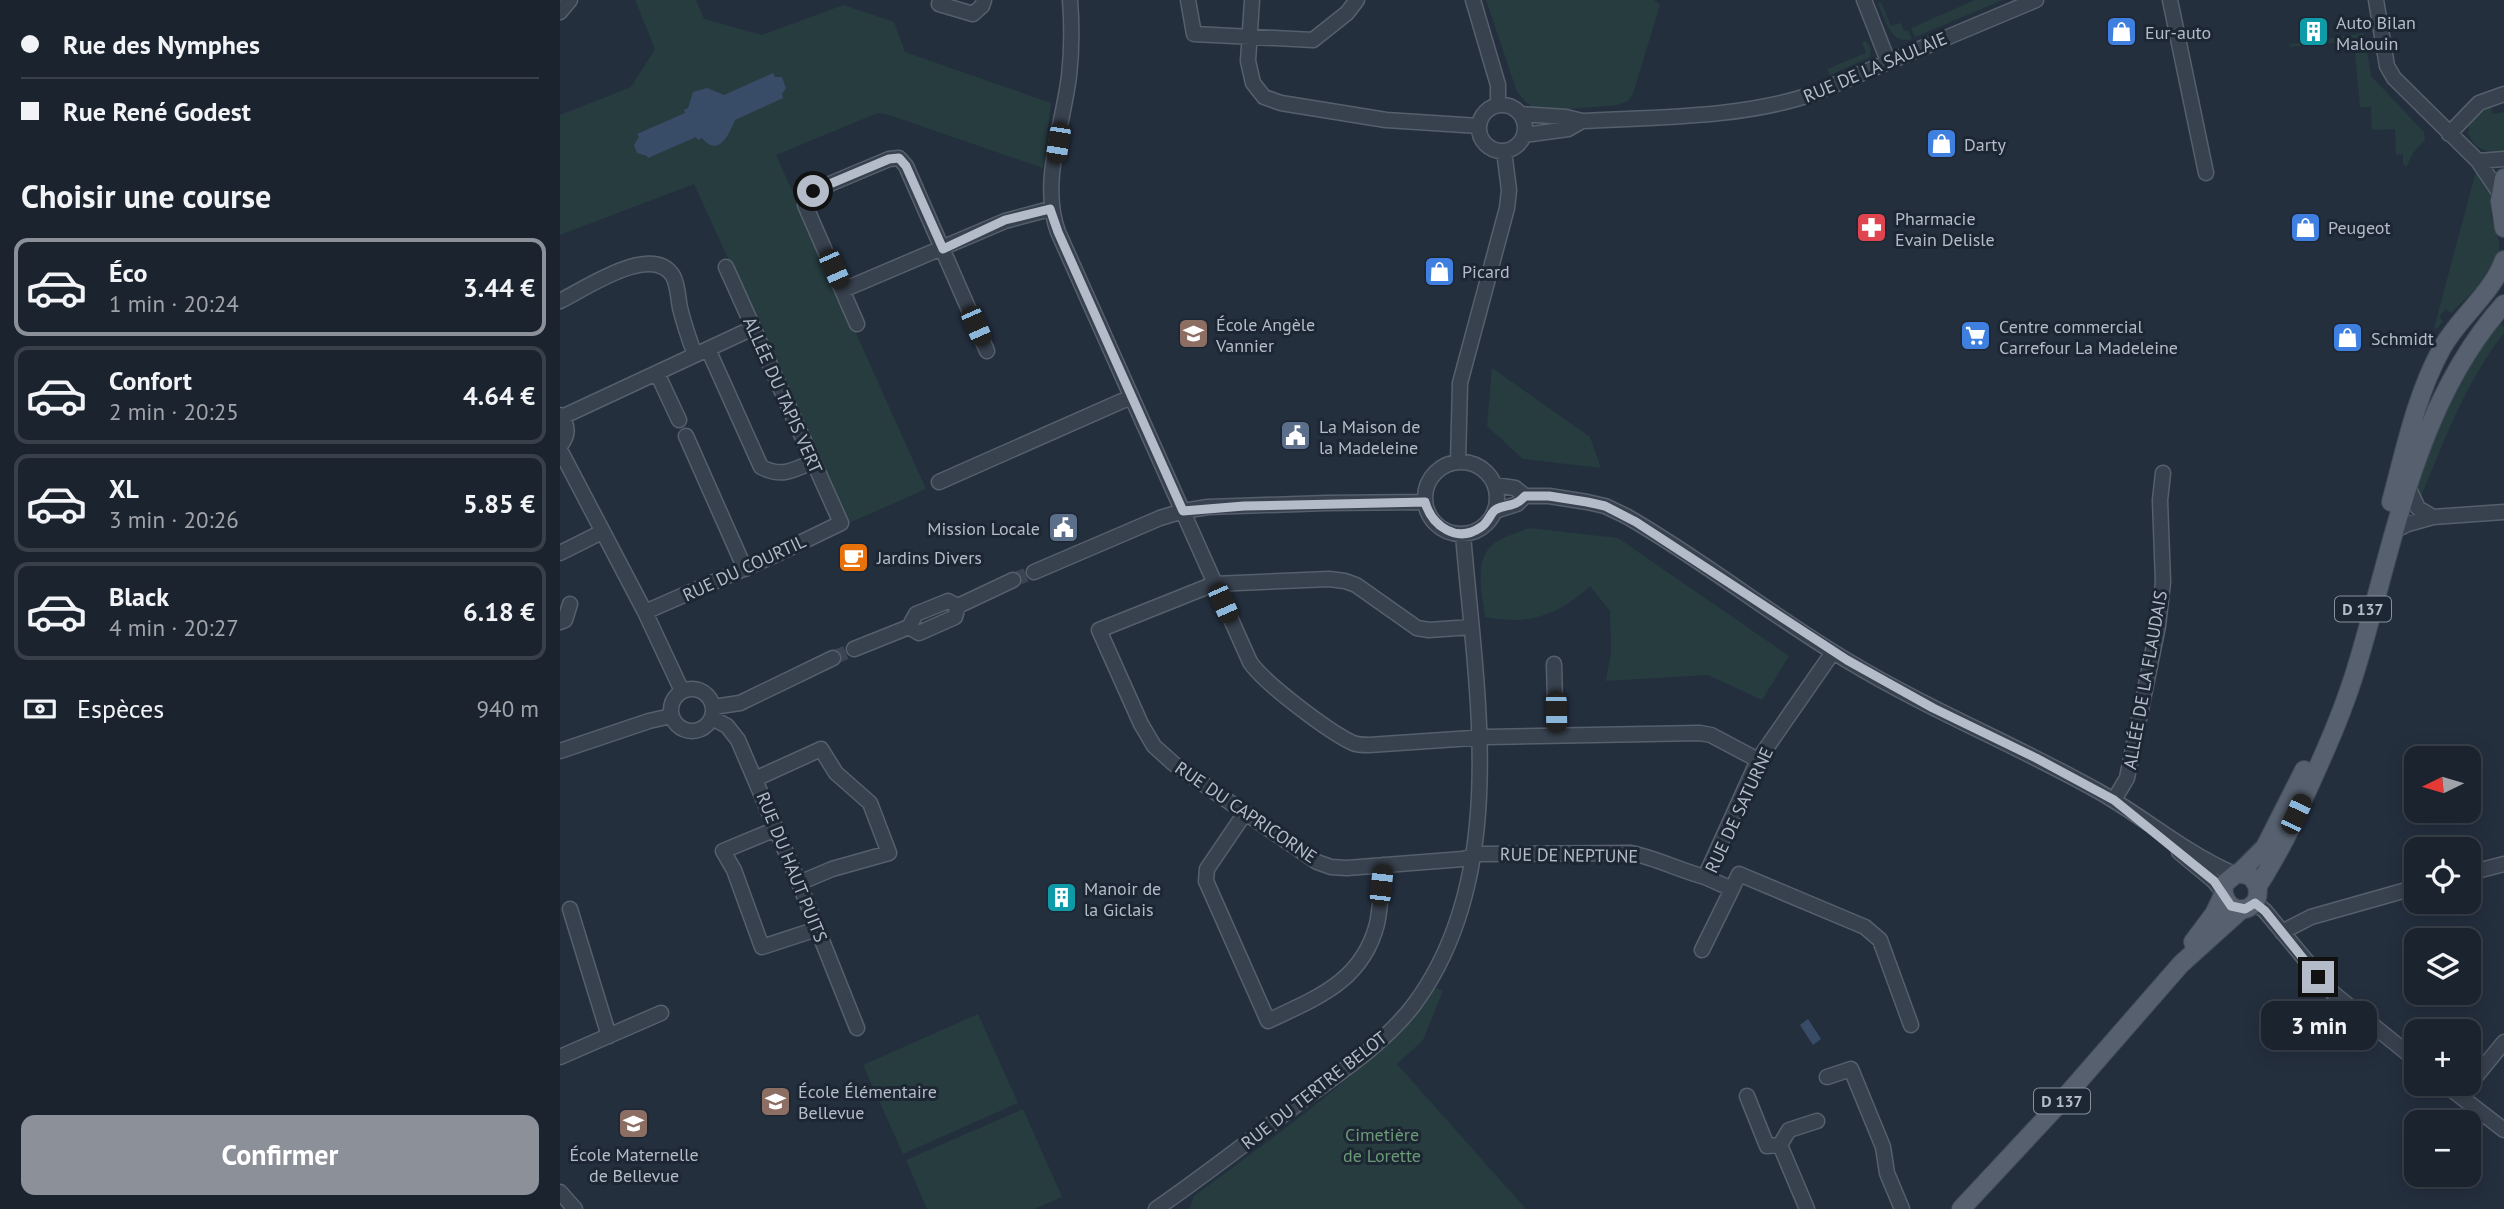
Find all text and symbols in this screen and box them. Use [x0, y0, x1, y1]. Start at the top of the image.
place label: Auto Bilan Malouin [2336, 11, 2416, 55]
shop icon: Eur-auto [2105, 15, 2139, 49]
building icon: Auto Bilan Malouin [2296, 15, 2330, 49]
place label: Eur-auto [2145, 21, 2211, 44]
street label: RUE DE LA SAULAIE [1800, 26, 1950, 108]
text: Rue des Nymphes [63, 28, 260, 61]
text: Rue René Godest [63, 95, 251, 128]
car [1045, 121, 1072, 165]
shop icon: Darty [1924, 127, 1958, 161]
place label: Darty [1964, 133, 2006, 156]
text: Choisir une course [21, 175, 271, 217]
route start [797, 175, 829, 207]
place label: Pharmacie Evain Delisle [1895, 207, 1995, 251]
shop icon: Peugeot [2288, 210, 2322, 244]
pharmacy icon: Pharmacie Evain Delisle [1855, 211, 1889, 245]
place label: Peugeot [2328, 216, 2391, 239]
car [816, 246, 853, 292]
shop icon: Picard [1422, 254, 1456, 288]
icon: car [25, 256, 88, 319]
text: Éco [109, 256, 147, 289]
place label: Picard [1462, 260, 1510, 283]
text: 3.44 € [463, 271, 535, 304]
text: 1 min · 20:24 [109, 289, 239, 318]
car [958, 303, 995, 349]
street label: ALLÉE DU TAPIS VERT [738, 313, 828, 477]
place label: École Angèle Vannier [1215, 313, 1315, 357]
place label: Centre commercial Carrefour La Madeleine [1999, 315, 2178, 359]
school or university icon: École Angèle Vannier [1176, 317, 1210, 351]
supermarket icon: Centre commercial Carrefour La Madeleine [1959, 319, 1993, 353]
shop icon: Schmidt [2331, 321, 2365, 355]
place label: Schmidt [2371, 327, 2434, 350]
icon: car [25, 364, 88, 427]
text: Confort [109, 364, 192, 397]
text: 4.64 € [463, 379, 535, 412]
text: 2 min · 20:25 [109, 397, 239, 426]
place label: La Maison de la Madeleine [1319, 415, 1420, 459]
public building icon: La Maison de la Madeleine [1279, 419, 1313, 453]
icon: car [25, 472, 88, 535]
text: XL [109, 472, 139, 505]
text: 5.85 € [463, 487, 535, 520]
text: 3 min · 20:26 [109, 505, 239, 534]
public building icon: Mission Locale [1046, 511, 1080, 545]
place label: Mission Locale [927, 517, 1040, 540]
street label: RUE DU COURTIL [679, 529, 809, 607]
cafe icon: Jardins Divers [837, 540, 871, 574]
place label: Jardins Divers [876, 546, 982, 569]
icon: car [25, 580, 88, 643]
text: Black [109, 580, 169, 613]
car [1205, 580, 1242, 626]
street label: ALLÉE DE LA FLAUDAIS [2118, 589, 2172, 771]
text: 6.18 € [463, 595, 535, 628]
road number: D 137 [2335, 596, 2391, 622]
text: 4 min · 20:27 [109, 613, 239, 642]
icon: cash [21, 690, 59, 728]
car [1546, 691, 1567, 733]
text: Espèces [77, 692, 164, 725]
text: 940 m [477, 694, 539, 723]
street label: RUE DE SATURNE [1700, 743, 1778, 877]
north arrow [2404, 746, 2482, 822]
map controls [2404, 746, 2481, 1187]
street label: RUE DU CAPRICORNE [1171, 756, 1321, 868]
street label: RUE DU HAUT PUITS [751, 788, 833, 946]
car [2278, 791, 2315, 837]
button: locate [2404, 837, 2481, 914]
street label: RUE DE NEPTUNE [1500, 842, 1638, 868]
car [1369, 863, 1394, 907]
place label: Manoir de la Giclais [1084, 877, 1161, 921]
building icon: Manoir de la Giclais [1044, 881, 1078, 915]
button: layers [2404, 928, 2481, 1005]
route end [2302, 961, 2334, 993]
callout: 3 min [2260, 1002, 2376, 1050]
text: 3 min [2291, 1011, 2347, 1040]
button: + [2404, 1019, 2481, 1096]
street label: RUE DU TERTRE BELOT [1236, 1026, 1392, 1154]
place label: École Élémentaire Bellevue [798, 1080, 937, 1124]
school or university icon: École Élémentaire Bellevue [758, 1084, 792, 1118]
road number: D 137 [2034, 1088, 2090, 1114]
school or university icon: École Maternelle de Bellevue [617, 1106, 651, 1140]
button: − [2404, 1110, 2481, 1187]
button: Confirmer [21, 1115, 539, 1195]
park label: Cimetière de Lorette [1343, 1123, 1421, 1167]
place label: École Maternelle de Bellevue [569, 1143, 699, 1187]

